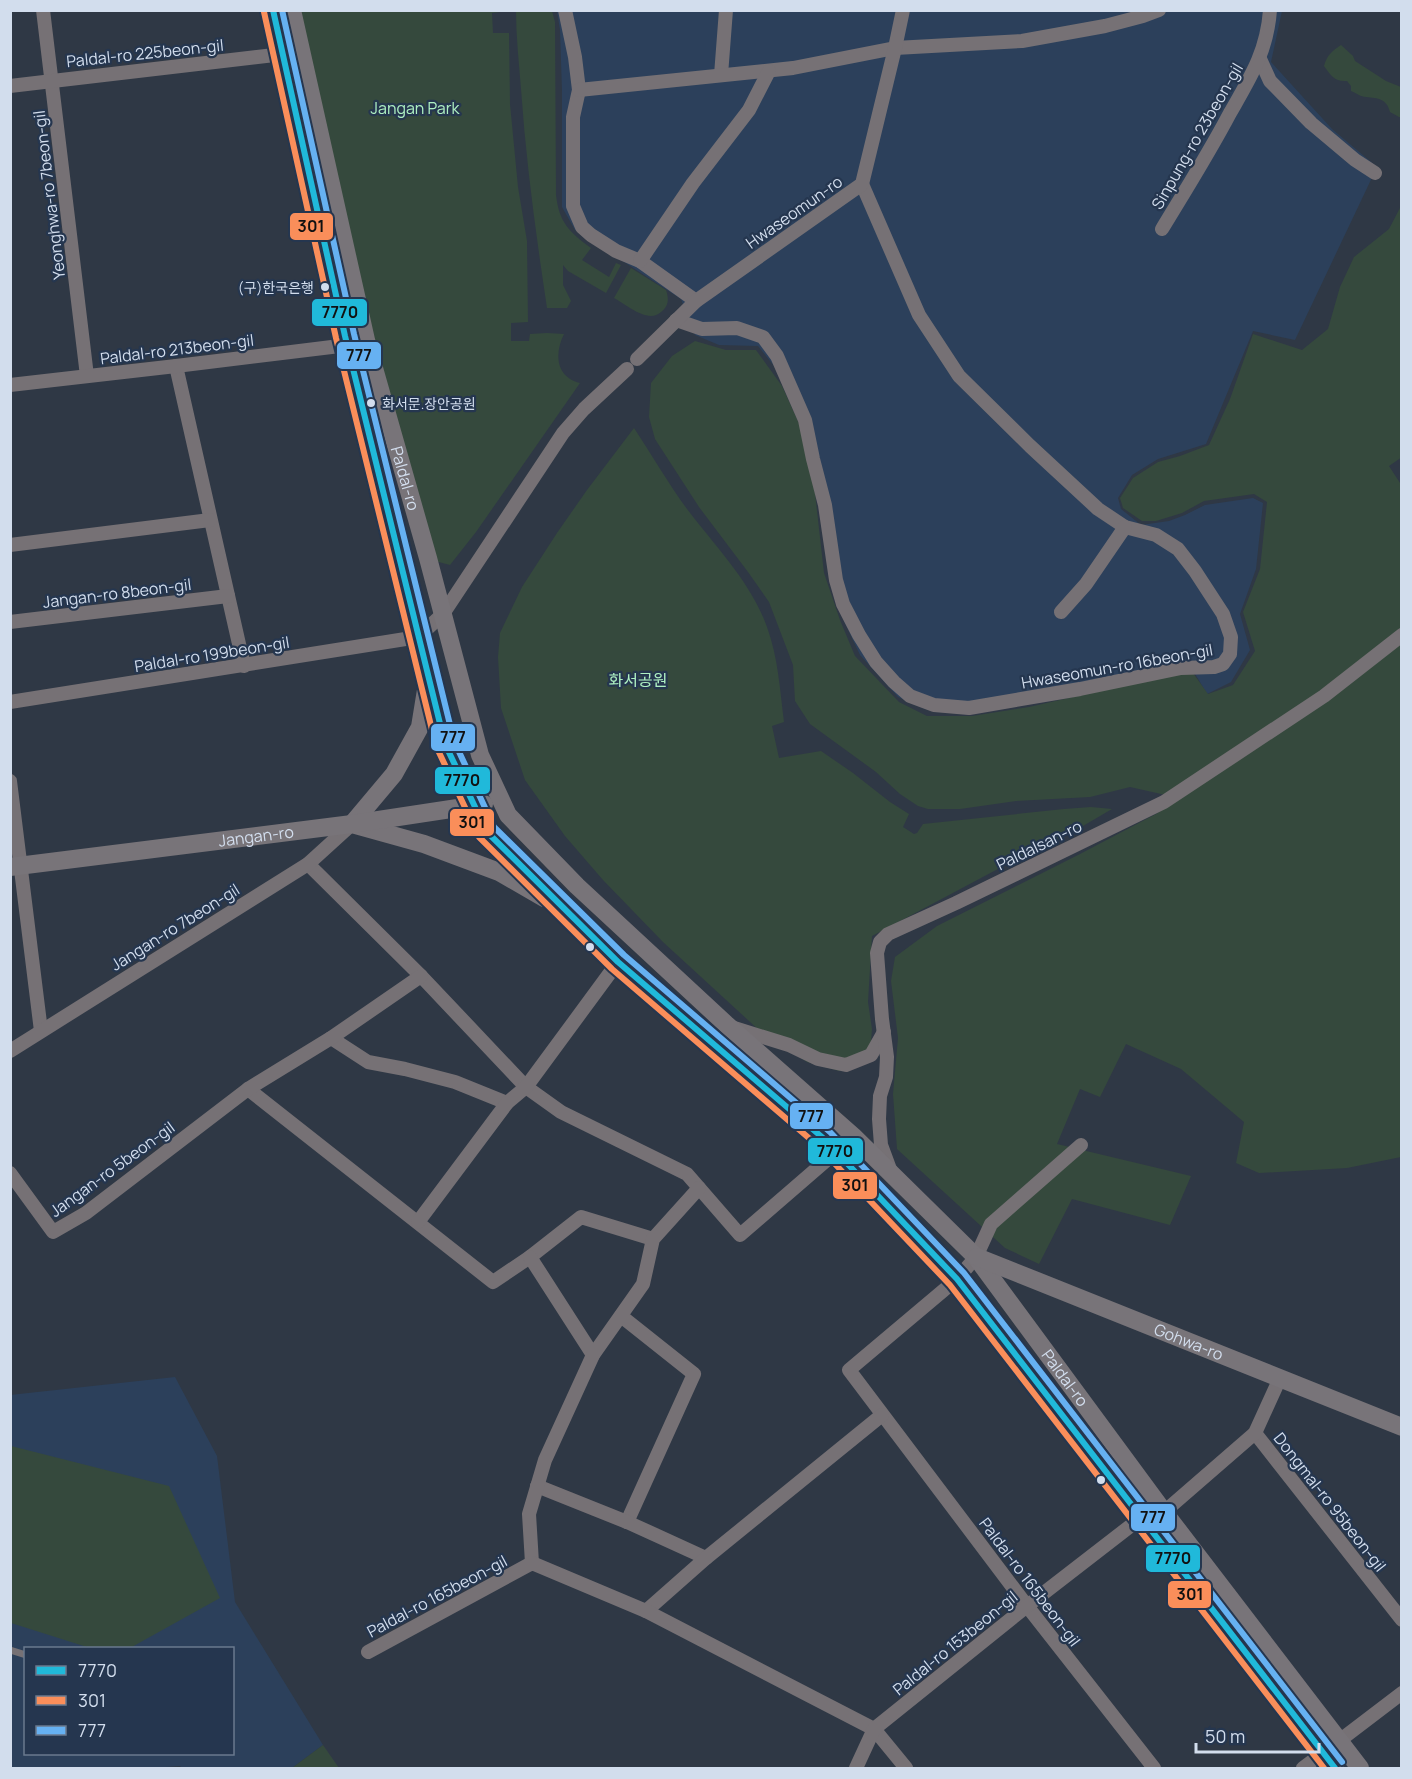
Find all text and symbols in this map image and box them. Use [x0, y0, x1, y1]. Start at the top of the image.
street label: Paldal-ro 225beon-gil [65, 34, 225, 72]
street label: Sinpung-ro 23beon-gil [1146, 59, 1248, 213]
park label: Jangan Park [371, 97, 460, 119]
street label: Yeonghwa-ro 7beon-gil [28, 109, 70, 281]
street label: Hwaseomun-ro [741, 171, 847, 253]
line badge: 301 [289, 212, 334, 241]
text: 301 [298, 215, 324, 237]
place label: (구)한국은행 [238, 278, 314, 297]
marker: (구)한국은행 [319, 281, 331, 293]
line badge: 7770 [311, 298, 368, 327]
text: 7770 [322, 301, 358, 323]
street label: Paldal-ro 213beon-gil [99, 329, 255, 369]
line badge: 777 [336, 341, 382, 370]
text: 777 [346, 344, 372, 366]
place label: 화서문.장안공원 [382, 394, 476, 413]
marker: 화서문.장안공원 [365, 397, 377, 409]
street label: Paldal-ro [386, 444, 425, 513]
street label: Jangan-ro 8beon-gil [42, 573, 192, 613]
street label: Paldal-ro 199beon-gil [133, 631, 291, 677]
street label: Hwaseomun-ro 16beon-gil [1020, 638, 1214, 694]
park label: 화서공원 [609, 669, 667, 691]
line badge: 777 [430, 723, 476, 752]
text: 777 [440, 726, 466, 748]
line badge: 7770 [434, 766, 491, 795]
text: 7770 [444, 769, 480, 791]
line badge: 301 [449, 808, 495, 837]
text: 301 [459, 811, 485, 833]
street label: Paldalsan-ro [993, 815, 1085, 875]
street label: Jangan-ro [217, 820, 295, 852]
street label: Jangan-ro 7beon-gil [106, 878, 244, 976]
unlabelled marker [584, 941, 596, 953]
line badge: 777 [789, 1102, 834, 1130]
text: 777 [798, 1105, 824, 1127]
street label: Jangan-ro 5beon-gil [45, 1116, 179, 1222]
line badge: 7770 [807, 1137, 864, 1165]
text: 7770 [817, 1140, 853, 1162]
line badge: 301 [832, 1171, 878, 1200]
text: 301 [842, 1174, 868, 1196]
street label: Gohwa-ro [1151, 1318, 1227, 1365]
street label: Paldal-ro [1037, 1345, 1094, 1411]
street label: Dongmal-ro 95beon-gil [1269, 1428, 1391, 1576]
unlabelled marker [1095, 1474, 1107, 1486]
line badge: 777 [1130, 1503, 1176, 1532]
text: 777 [1140, 1506, 1166, 1528]
street label: Paldal-ro 165beon-gil [974, 1513, 1086, 1651]
line badge: 7770 [1145, 1544, 1201, 1573]
text: 7770 [1155, 1547, 1191, 1569]
street label: Paldal-ro 165beon-gil [363, 1550, 511, 1642]
line badge: 301 [1167, 1580, 1212, 1609]
text: 301 [1177, 1583, 1203, 1605]
street label: Paldal-ro 153beon-gil [888, 1586, 1022, 1700]
legend [24, 1647, 234, 1755]
text: 7770 [78, 1658, 117, 1682]
text: 301 [78, 1688, 106, 1712]
scale bar [1196, 1716, 1319, 1754]
text: 777 [78, 1718, 106, 1742]
text: 50 m [1205, 1724, 1245, 1748]

